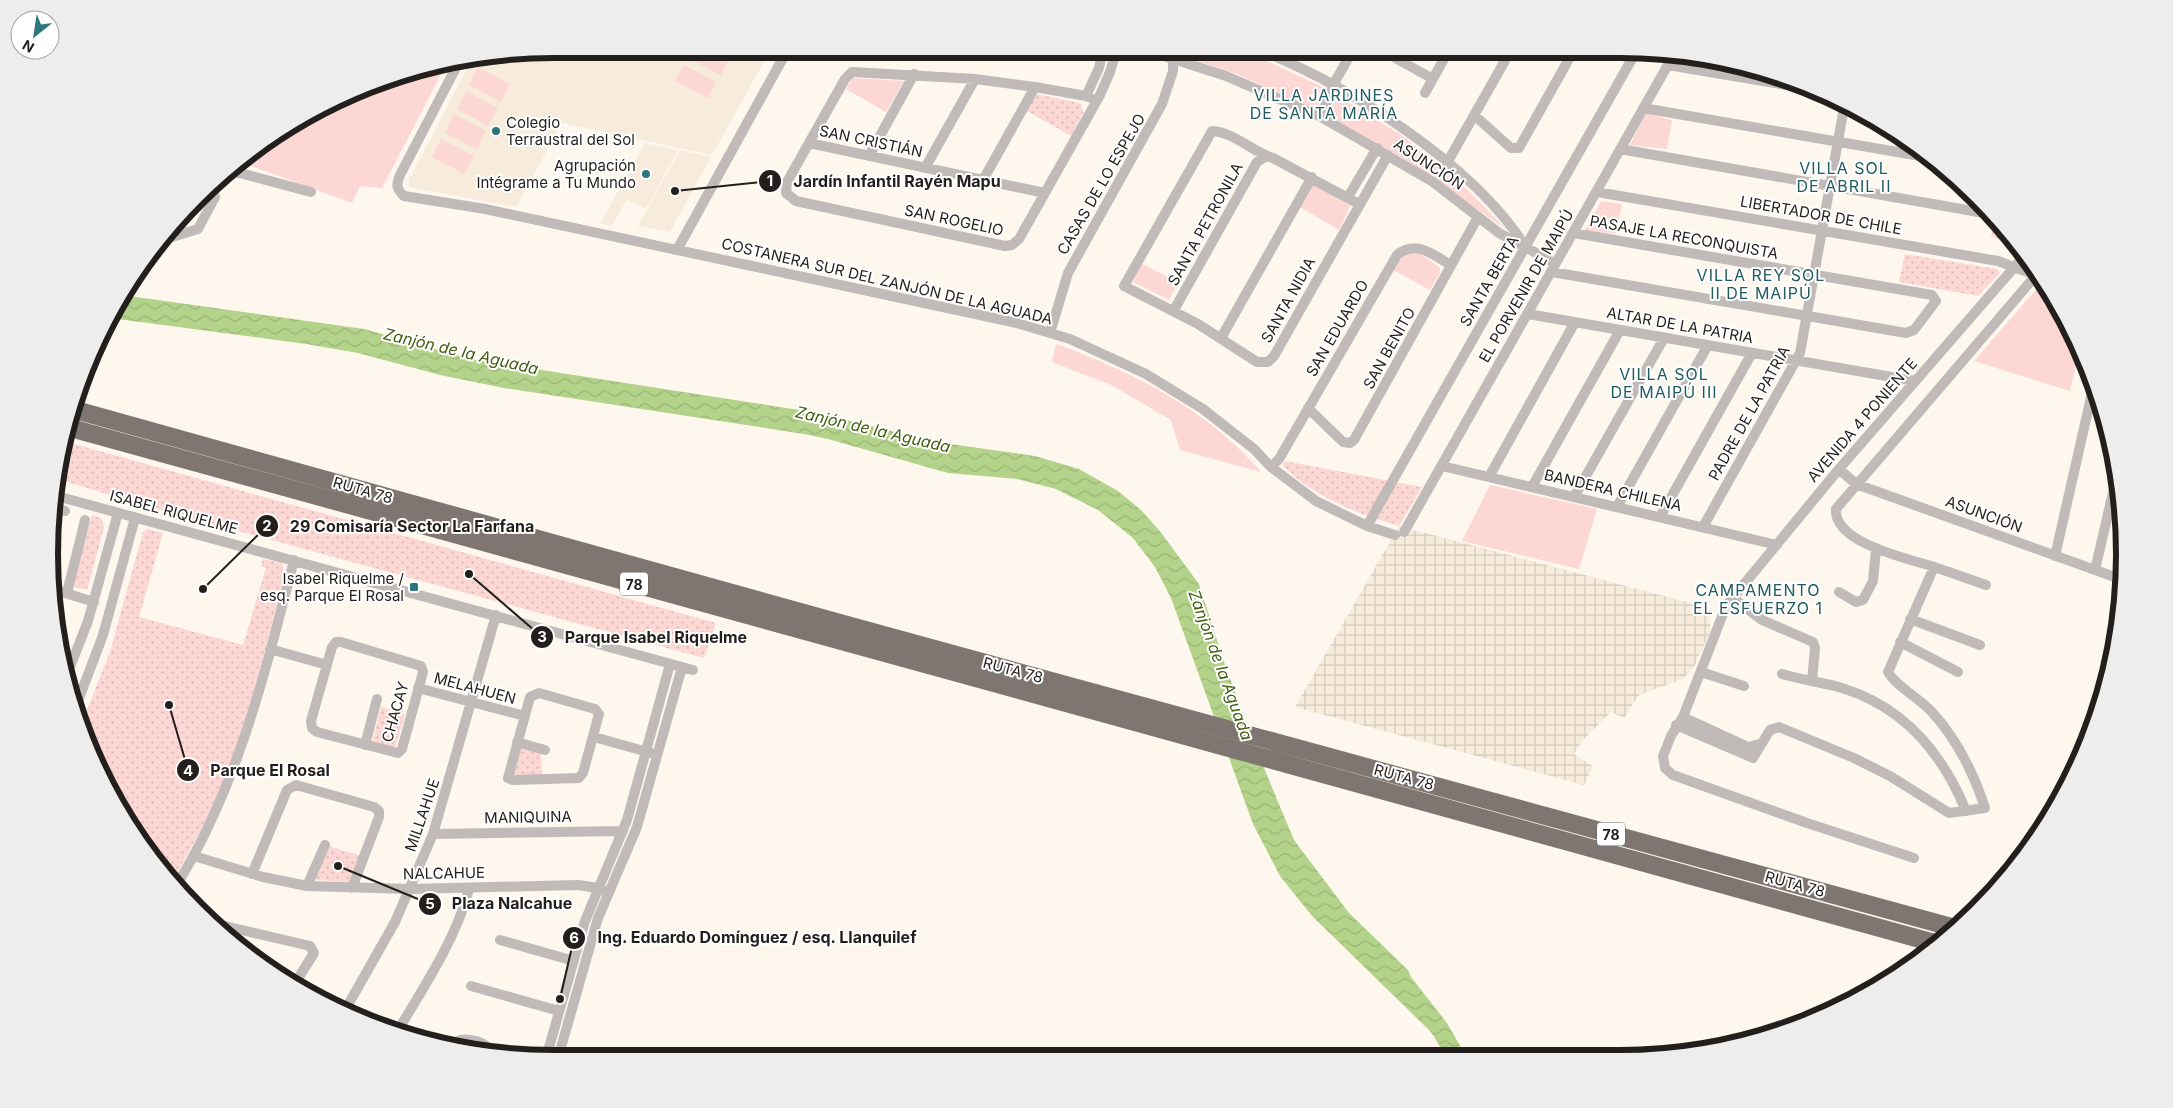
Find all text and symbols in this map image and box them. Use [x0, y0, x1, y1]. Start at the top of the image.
north arrow [10, 10, 60, 60]
text: N [19, 37, 37, 57]
district label: VILLA JARDINES DE SANTA MARÍA [1250, 85, 1398, 123]
street label: CASAS DE LO ESPEJO [1053, 110, 1149, 258]
place label: Colegio Terraustral del Sol [506, 113, 635, 149]
street label: SAN CRISTIÁN [818, 121, 924, 161]
marker: Colegio Terraustral del Sol [490, 125, 502, 137]
street label: ASUNCIÓN [1390, 134, 1468, 194]
place label: Agrupación Intégrame a Tu Mundo [476, 156, 636, 192]
district label: VILLA SOL DE ABRIL II [1797, 158, 1891, 196]
street label: SANTA PETRONILA [1163, 159, 1247, 289]
callout: Jardín Infantil Rayén Mapu [758, 166, 1010, 197]
marker: Agrupación Intégrame a Tu Mundo [640, 168, 652, 180]
text: 1 [767, 171, 773, 190]
text: Jardín Infantil Rayén Mapu [793, 171, 1001, 191]
street label: LIBERTADOR DE CHILE [1739, 191, 1903, 239]
street label: SAN ROGELIO [903, 200, 1005, 240]
street label: EL PORVENIR DE MAIPÚ [1474, 206, 1578, 366]
street label: PASAJE LA RECONQUISTA [1588, 211, 1780, 263]
street label: SANTA BERTA [1455, 232, 1523, 330]
street label: COSTANERA SUR DEL ZANJÓN DE LA AGUADA [720, 234, 1054, 328]
street label: SANTA NIDIA [1257, 254, 1319, 346]
district label: VILLA REY SOL II DE MAIPÚ [1697, 265, 1825, 303]
street label: SAN EDUARDO [1302, 276, 1372, 380]
street label: ALTAR DE LA PATRIA [1605, 303, 1755, 347]
street label: SAN BENITO [1359, 304, 1419, 392]
water label: Zanjón de la Aguada [382, 323, 541, 379]
street label: PADRE DE LA PATRIA [1704, 342, 1794, 484]
street label: AVENIDA 4 PONIENTE [1803, 354, 1921, 486]
district label: VILLA SOL DE MAIPÚ III [1611, 364, 1717, 402]
water label: Zanjón de la Aguada [794, 401, 953, 457]
street label: BANDERA CHILENA [1542, 465, 1684, 515]
street label: RUTA 78 [331, 472, 395, 508]
street label: ISABEL RIQUELME [108, 486, 240, 538]
street label: ASUNCIÓN [1943, 491, 2025, 537]
callout: 29 Comisaría Sector La Farfana [255, 511, 544, 542]
text: 2 [262, 516, 272, 535]
text: 29 Comisaría Sector La Farfana [290, 516, 534, 536]
place label: Isabel Riquelme / esq. Parque El Rosal [260, 569, 405, 605]
road number: 78 [620, 572, 648, 596]
district label: CAMPAMENTO EL ESFUERZO 1 [1693, 580, 1823, 618]
marker: Isabel Riquelme / esq. Parque El Rosal [408, 581, 420, 593]
water label: Zanjón de la Aguada [1185, 587, 1258, 743]
callout: Parque Isabel Riquelme [529, 622, 757, 653]
text: 3 [537, 627, 547, 646]
text: Parque Isabel Riquelme [565, 627, 747, 647]
street label: RUTA 78 [981, 653, 1045, 687]
street label: MELAHUEN [432, 668, 518, 708]
street label: CHACAY [377, 680, 413, 744]
callout: Parque El Rosal [175, 755, 340, 786]
text: Parque El Rosal [210, 760, 330, 780]
street label: RUTA 78 [1372, 760, 1436, 794]
text: 4 [183, 761, 193, 780]
street label: MILLAHUE [401, 776, 443, 854]
street label: MANIQUINA [484, 807, 572, 827]
road number: 78 [1597, 822, 1625, 846]
street label: NALCAHUE [403, 863, 485, 883]
street label: RUTA 78 [1763, 867, 1827, 901]
callout: Plaza Nalcahue [417, 888, 582, 919]
text: Plaza Nalcahue [452, 893, 572, 913]
text: 5 [425, 894, 435, 913]
callout: Ing. Eduardo Domínguez / esq. Llanquilef [562, 922, 927, 953]
text: Ing. Eduardo Domínguez / esq. Llanquilef [597, 927, 917, 947]
text: 6 [569, 928, 579, 947]

